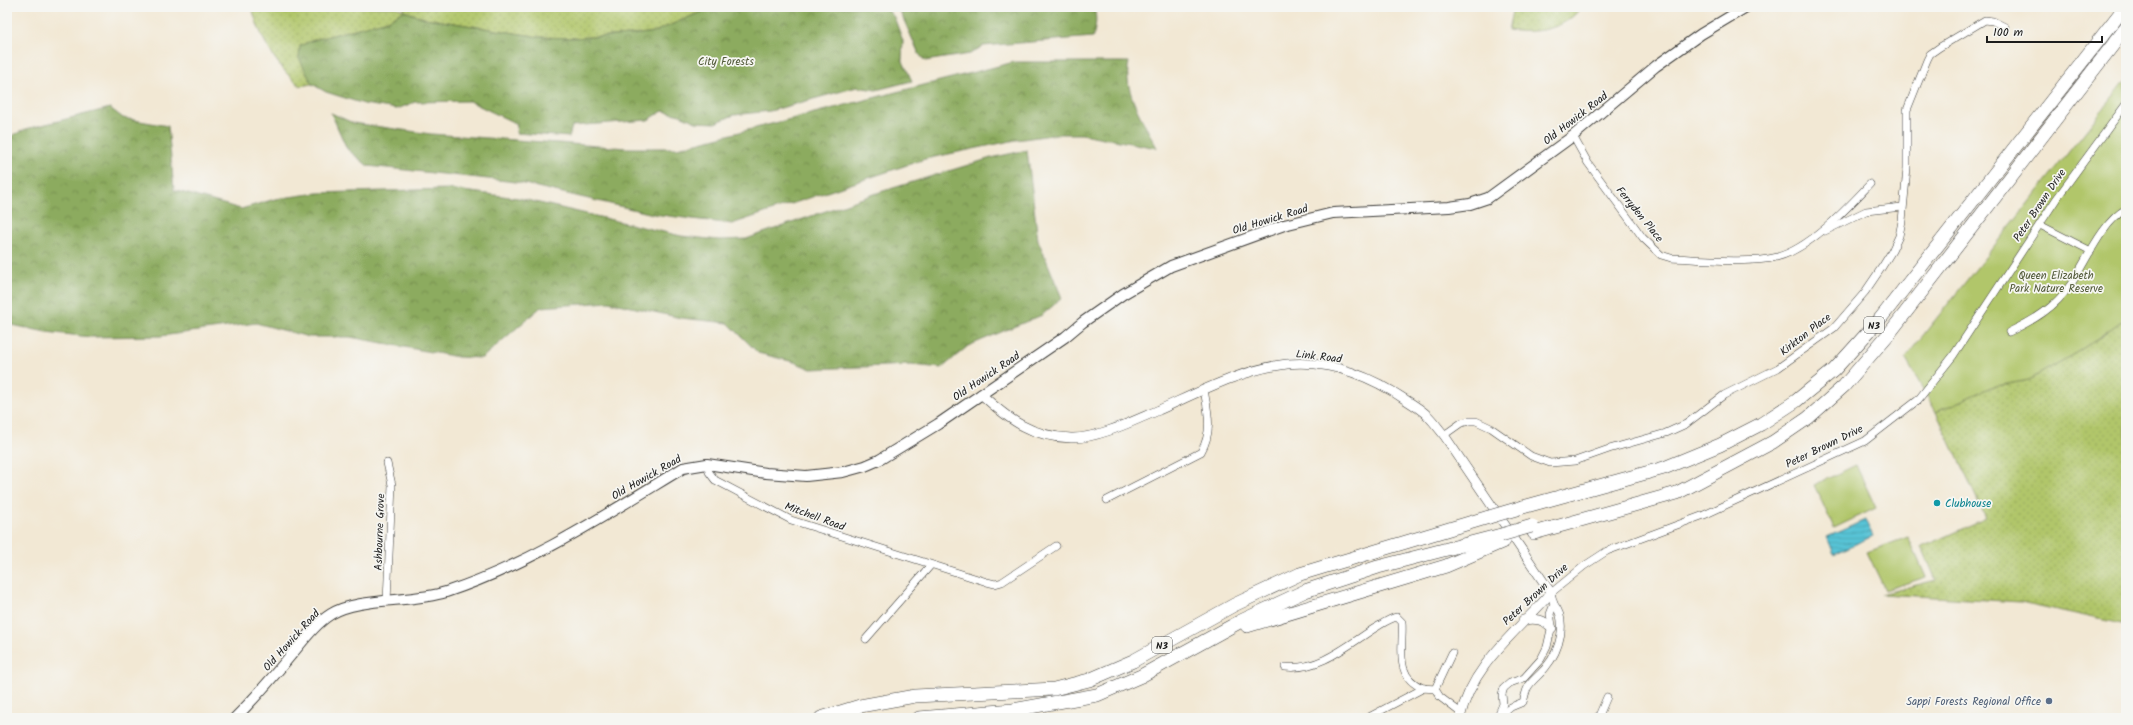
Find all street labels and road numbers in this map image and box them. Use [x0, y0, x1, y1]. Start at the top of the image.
street label: Old Howick Road [1539, 87, 1612, 150]
street label: Peter Brown Drive [2009, 165, 2071, 246]
street label: Ferryden Place [1611, 183, 1667, 247]
street label: Old Howick Road [1230, 200, 1311, 240]
street label: Kirkton Place [1776, 309, 1835, 361]
road number: N3 [1864, 317, 1884, 333]
street label: Link Road [1295, 345, 1343, 369]
street label: Old Howick Road [949, 347, 1024, 406]
street label: Peter Brown Drive [1783, 420, 1866, 473]
street label: Old Howick Road [608, 450, 685, 505]
street label: Ashbourne Grove [370, 493, 390, 571]
street label: Mitchell Road [782, 498, 848, 536]
street label: Peter Brown Drive [1499, 559, 1573, 630]
street label: Old Howick Road [259, 605, 325, 676]
road number: N3 [1152, 637, 1172, 653]

